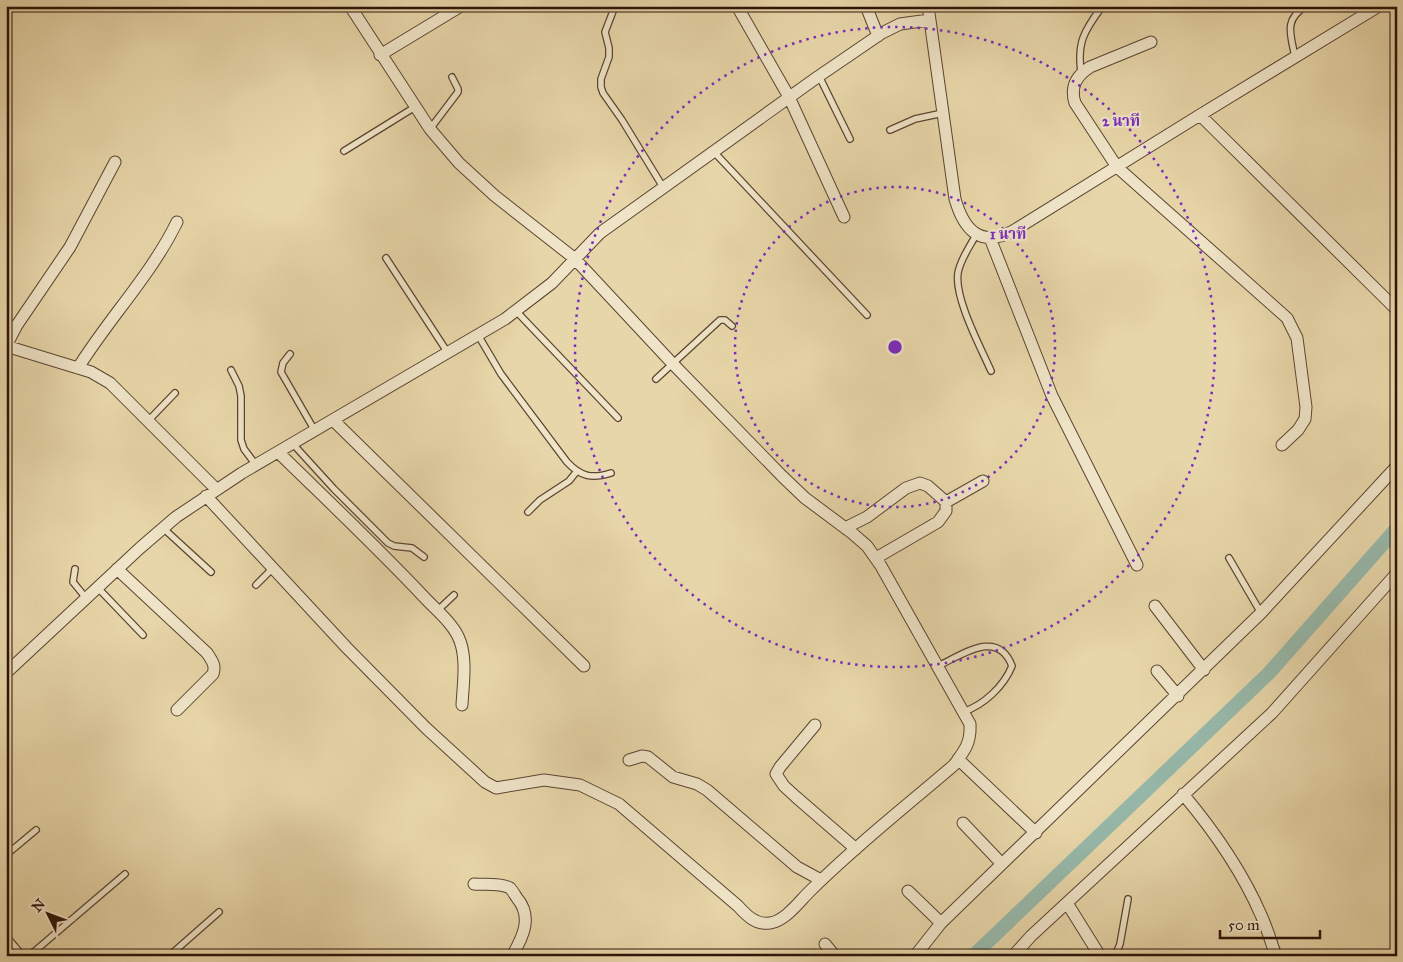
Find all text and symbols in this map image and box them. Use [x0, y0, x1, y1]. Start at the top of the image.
text: 2 นาที [1102, 112, 1140, 130]
text: 1 นาที [990, 225, 1026, 243]
centre of rings [886, 338, 904, 356]
north arrow [22, 890, 72, 940]
text: N [28, 895, 49, 916]
scale bar [1220, 907, 1320, 939]
text: 50 m [1228, 916, 1260, 934]

